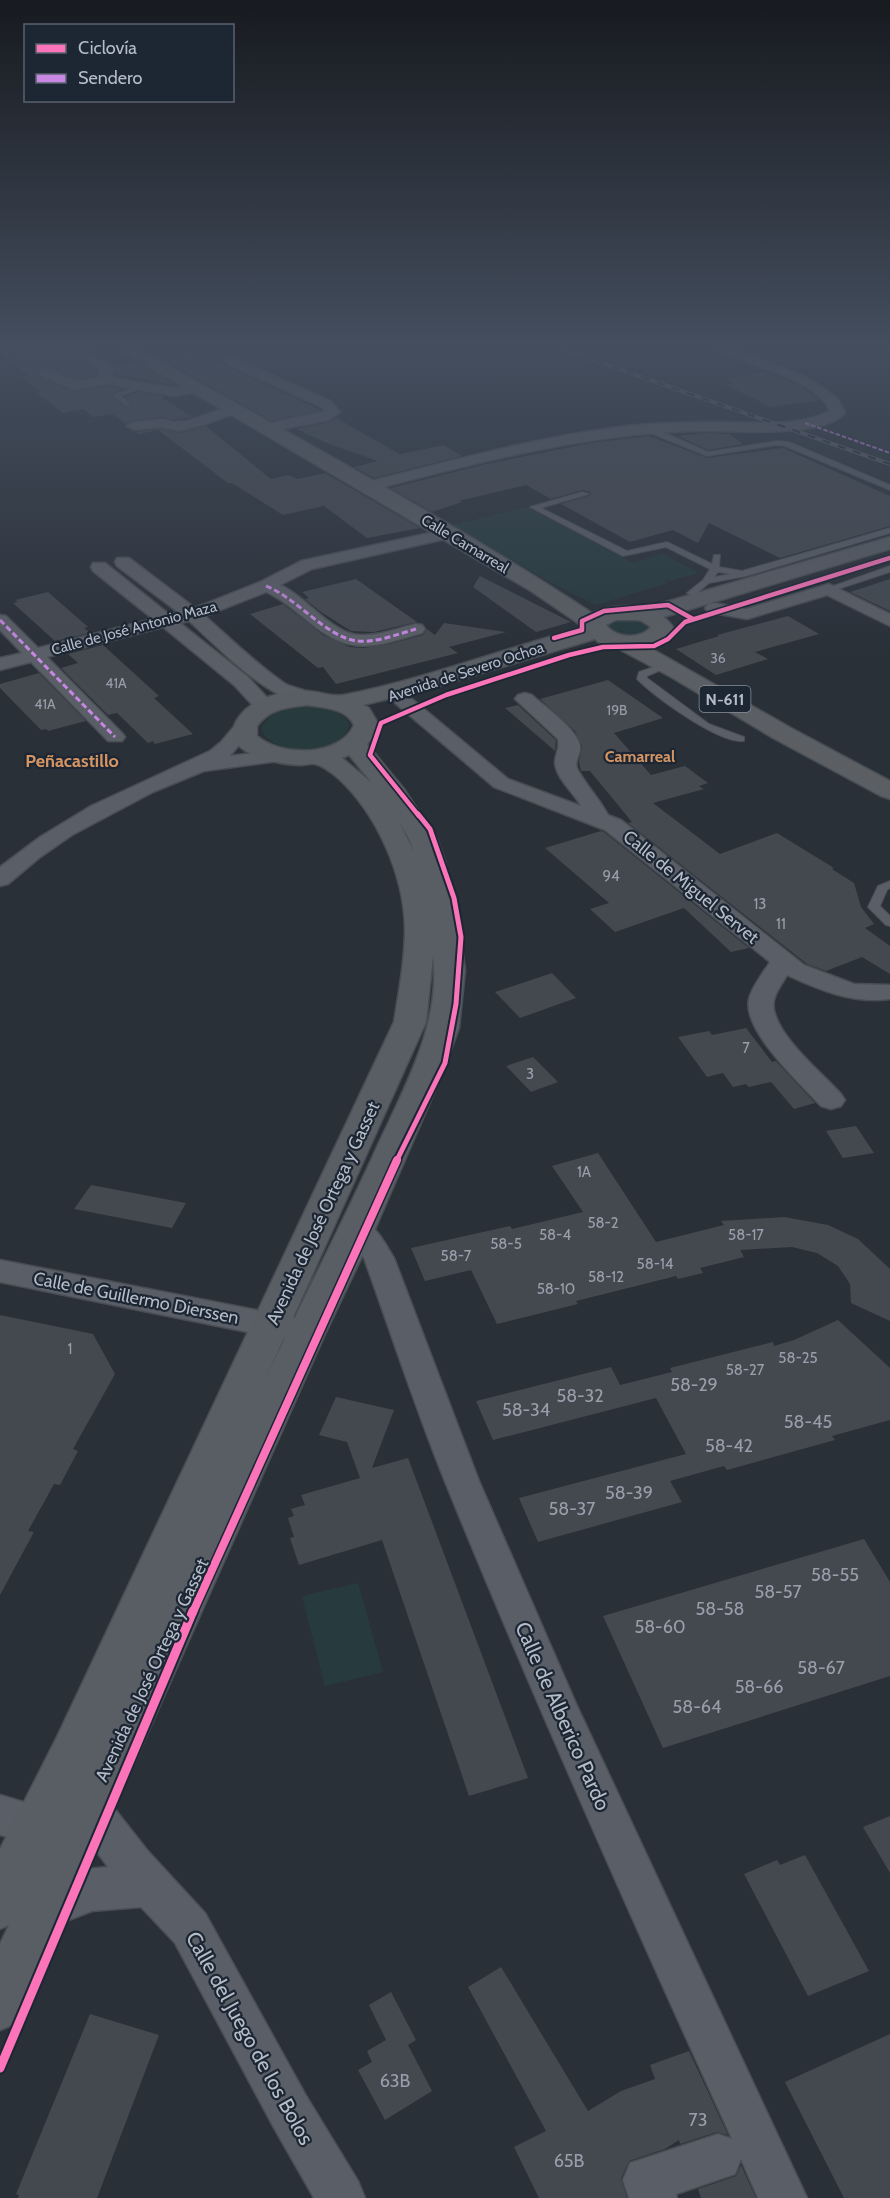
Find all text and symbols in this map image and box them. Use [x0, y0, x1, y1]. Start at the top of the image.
legend [24, 24, 234, 102]
text: Ciclovía [78, 37, 137, 59]
text: Sendero [78, 67, 142, 89]
street label: Calle Camarreal [418, 511, 512, 577]
street label: Calle de José Antonio Maza [49, 597, 219, 659]
street label: Avenida de Severo Ochoa [386, 638, 547, 706]
house number: 36 [710, 649, 726, 667]
house number: 41A [105, 674, 127, 692]
road number: N-611 [700, 686, 750, 712]
house number: 41A [34, 695, 56, 713]
house number: 19B [607, 701, 627, 719]
district label: Camarreal [605, 747, 675, 766]
district label: Peñacastillo [25, 750, 119, 772]
street label: Calle de Miguel Servet [619, 826, 763, 948]
house number: 94 [602, 867, 620, 885]
house number: 13 [753, 895, 767, 913]
house number: 11 [776, 915, 786, 933]
house number: 7 [742, 1039, 750, 1057]
house number: 3 [526, 1065, 534, 1083]
street label: Avenida de José Ortega y Gasset [262, 1098, 384, 1328]
house number: 1A [577, 1163, 592, 1181]
house number: 58-2 [587, 1214, 619, 1232]
house number: 58-4 [539, 1226, 571, 1244]
house number: 58-17 [728, 1226, 764, 1244]
house number: 58-5 [490, 1235, 522, 1253]
house number: 58-7 [441, 1247, 472, 1265]
house number: 58-14 [637, 1255, 674, 1273]
street label: Calle de Guillermo Dierssen [31, 1267, 241, 1329]
house number: 58-12 [588, 1268, 624, 1286]
house number: 58-10 [537, 1280, 575, 1298]
house number: 1 [68, 1340, 72, 1358]
house number: 58-25 [778, 1349, 818, 1367]
house number: 58-27 [726, 1361, 765, 1379]
house number: 58-29 [670, 1374, 718, 1396]
house number: 58-32 [556, 1385, 604, 1407]
house number: 58-34 [502, 1399, 550, 1421]
house number: 58-45 [784, 1411, 832, 1433]
house number: 58-42 [705, 1435, 753, 1457]
house number: 58-39 [605, 1482, 653, 1504]
house number: 58-37 [549, 1498, 595, 1520]
street label: Avenida de José Ortega y Gasset [91, 1555, 213, 1785]
house number: 58-55 [811, 1564, 859, 1586]
house number: 58-57 [754, 1581, 802, 1603]
house number: 58-58 [696, 1598, 744, 1620]
house number: 58-60 [634, 1616, 686, 1638]
street label: Calle de Alberico Pardo [510, 1618, 616, 1814]
house number: 58-67 [797, 1657, 845, 1679]
house number: 58-66 [735, 1676, 783, 1698]
house number: 58-64 [673, 1696, 721, 1718]
street label: Calle del Juego de los Bolos [181, 1927, 319, 2149]
house number: 63B [380, 2070, 411, 2092]
house number: 73 [689, 2109, 707, 2131]
house number: 65B [554, 2150, 585, 2172]

